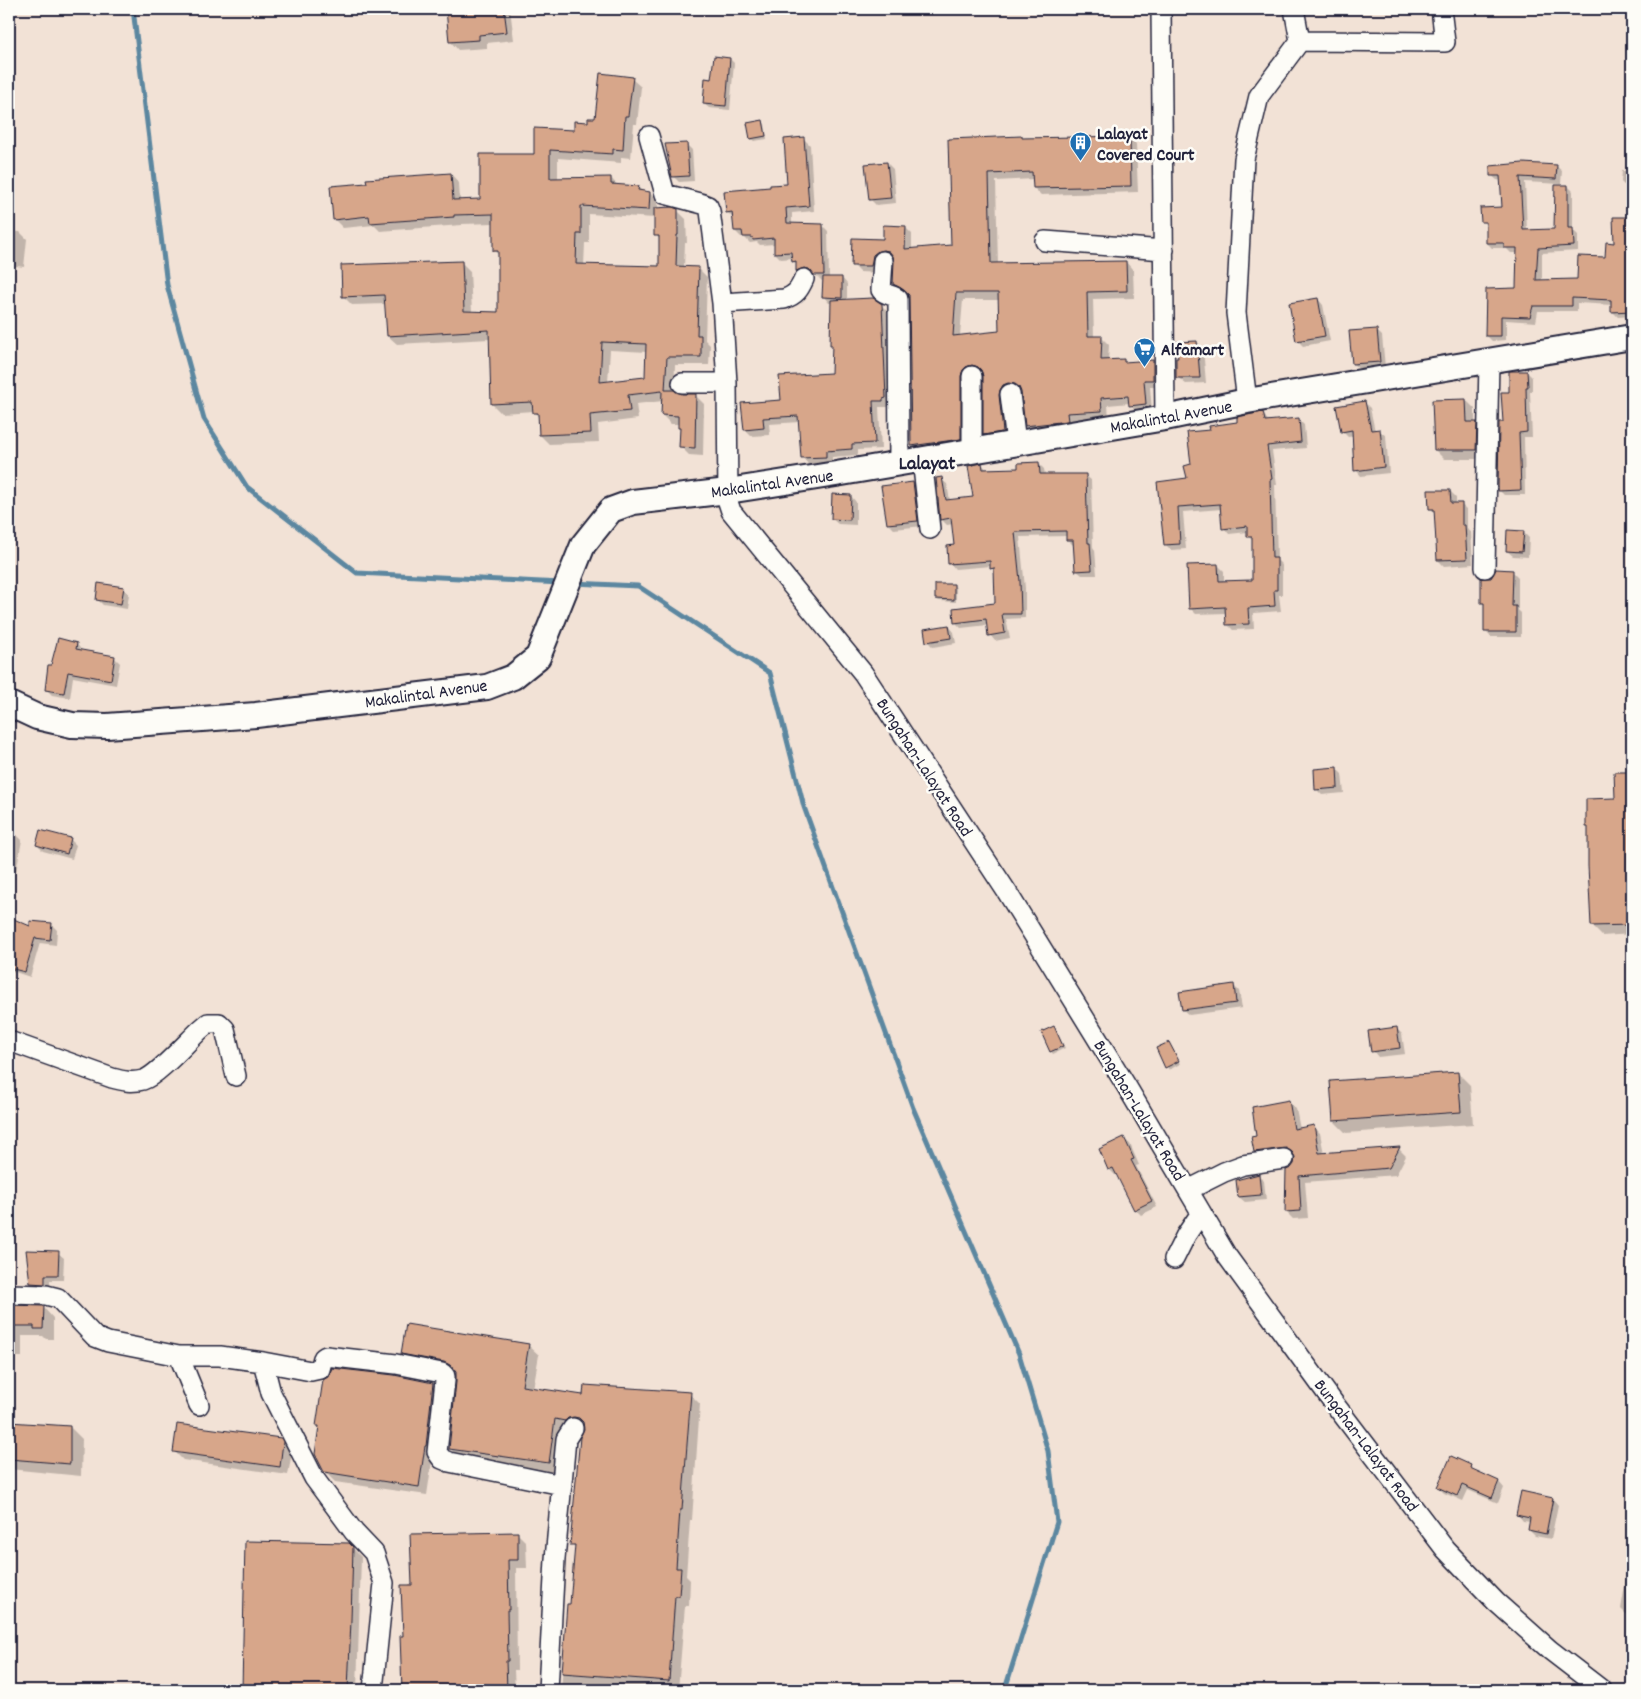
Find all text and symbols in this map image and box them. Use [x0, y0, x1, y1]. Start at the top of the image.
place label: Lalayat Covered Court [1097, 123, 1195, 169]
building icon: Lalayat Covered Court [1069, 131, 1093, 162]
supermarket icon: Alfamart [1133, 337, 1157, 368]
place label: Alfamart [1161, 339, 1224, 364]
street label: Makalintal Avenue [1108, 395, 1234, 441]
district label: Lalayat [899, 451, 956, 479]
street label: Makalintal Avenue [709, 464, 835, 506]
street label: Makalintal Avenue [363, 674, 489, 716]
street label: Bungahan-Lalayat Road [869, 694, 977, 843]
street label: Bungahan-Lalayat Road [1086, 1036, 1190, 1187]
street label: Bungahan-Lalayat Road [1307, 1375, 1423, 1518]

